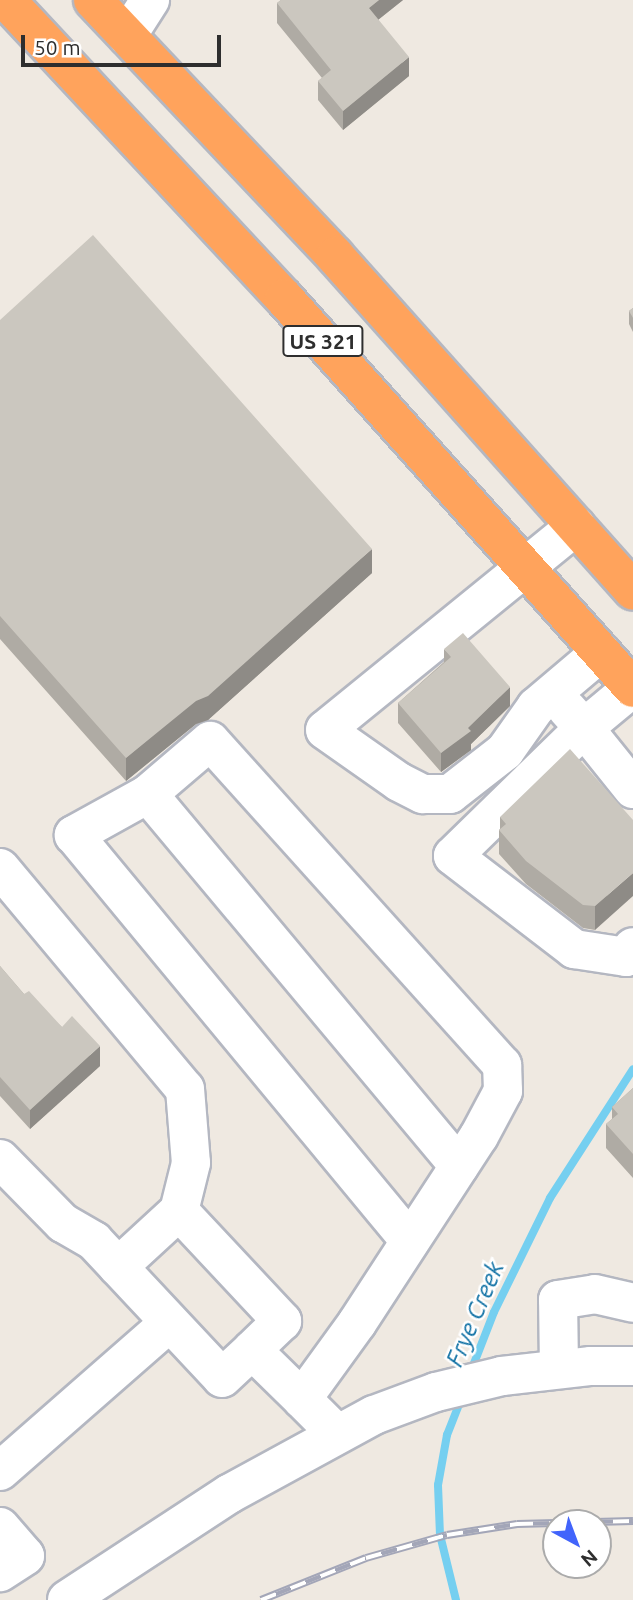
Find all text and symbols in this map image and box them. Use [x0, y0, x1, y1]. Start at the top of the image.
scale bar [24, 21, 224, 65]
text: 50 m [34, 35, 81, 59]
road number: US 321 [281, 324, 365, 358]
water label: Frye Creek [440, 1257, 510, 1371]
north arrow [542, 1509, 612, 1579]
text: N [577, 1545, 602, 1571]

